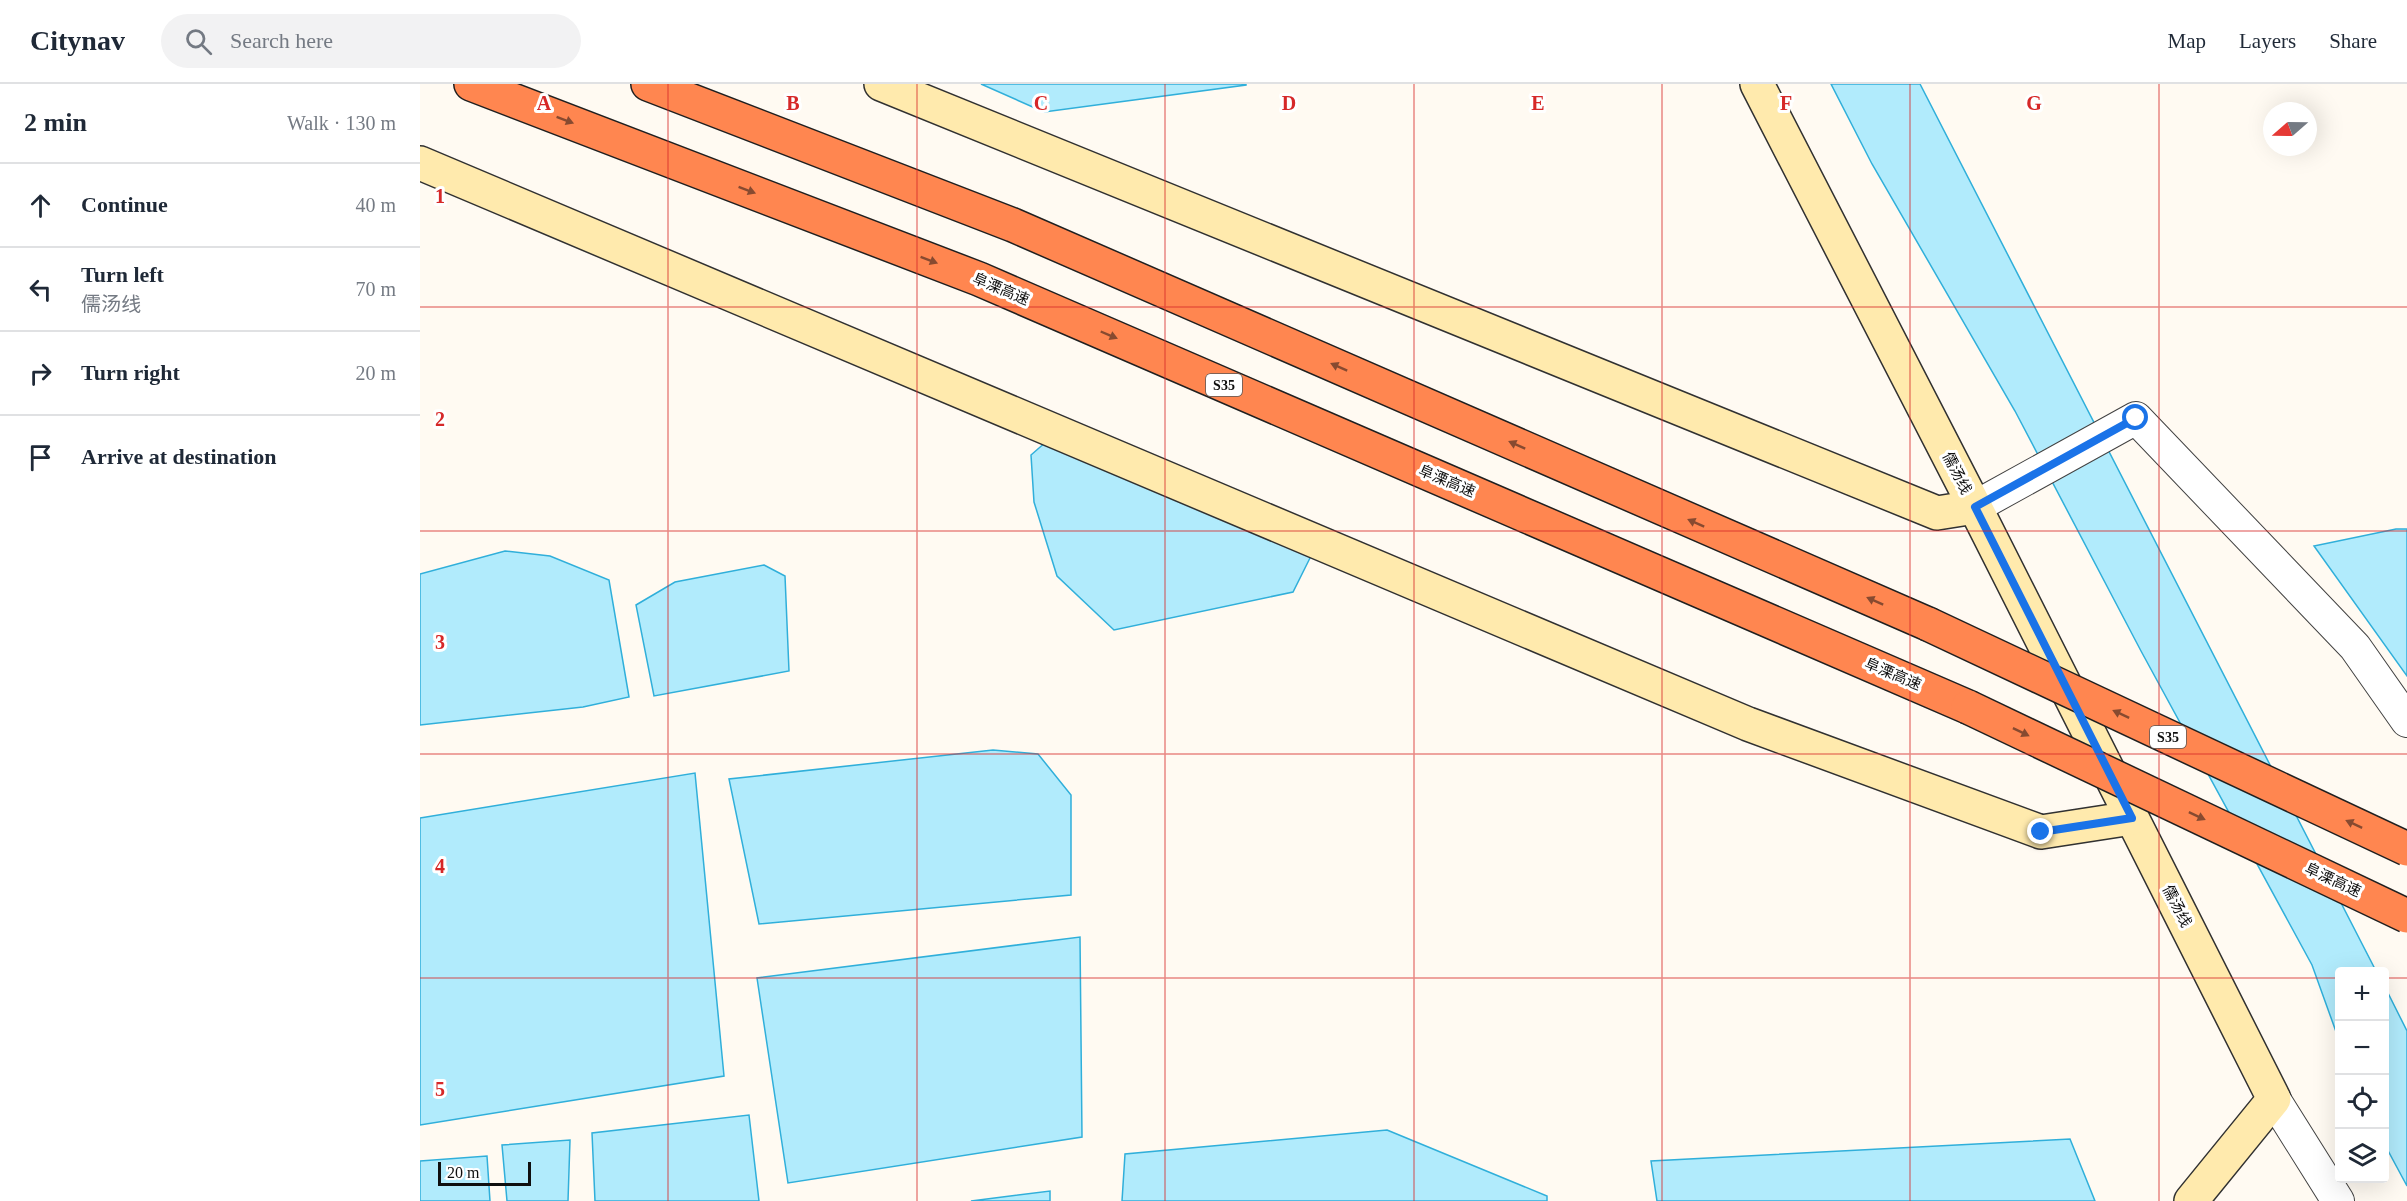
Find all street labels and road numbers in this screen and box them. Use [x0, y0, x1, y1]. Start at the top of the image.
street label: 阜溧高速 [970, 270, 1032, 308]
road number: S35 [1206, 374, 1242, 396]
street label: 儒汤线 [1940, 449, 1974, 497]
street label: 阜溧高速 [1416, 462, 1478, 500]
street label: 阜溧高速 [1862, 655, 1924, 693]
road number: S35 [2150, 726, 2186, 748]
street label: 阜溧高速 [2302, 860, 2364, 900]
street label: 儒汤线 [2160, 882, 2194, 930]

